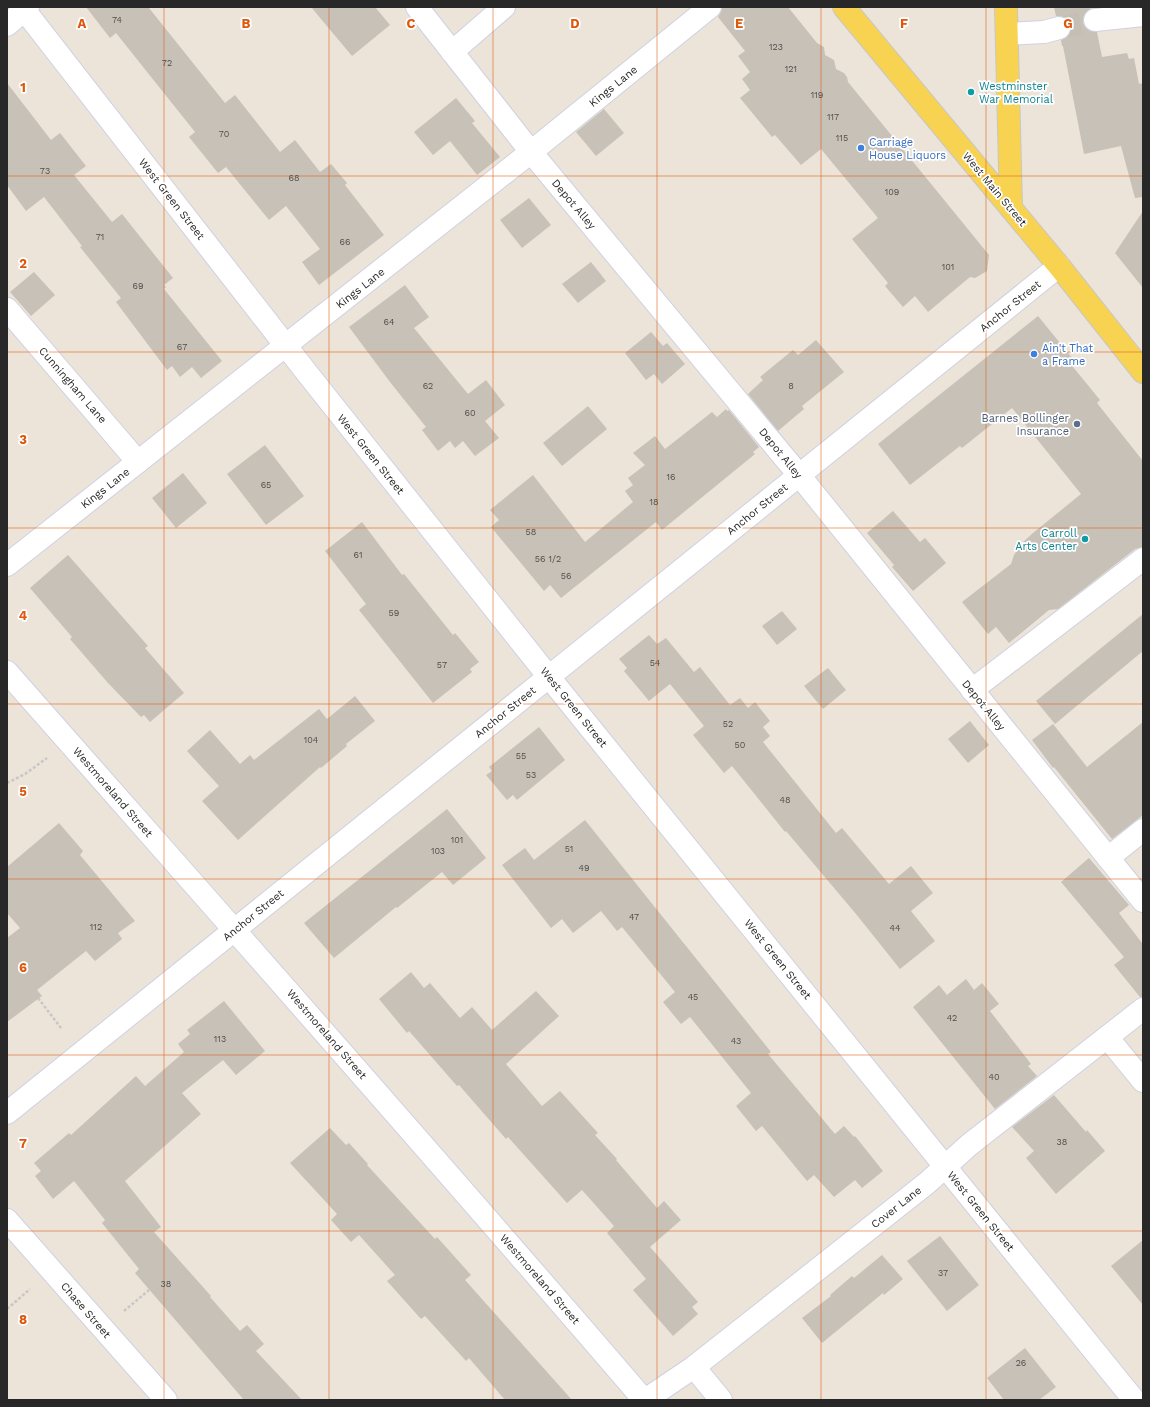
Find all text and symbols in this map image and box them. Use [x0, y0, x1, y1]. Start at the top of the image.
house number: 74 [112, 15, 122, 25]
text: A [78, 16, 87, 31]
text: B [242, 16, 251, 31]
text: C [407, 16, 416, 31]
text: D [570, 16, 580, 31]
text: E [735, 16, 743, 31]
text: F [900, 16, 908, 31]
text: G [1063, 16, 1073, 31]
house number: 123 [769, 42, 783, 52]
house number: 72 [162, 58, 172, 68]
street label: Kings Lane [587, 63, 640, 110]
house number: 121 [785, 64, 797, 74]
text: 1 [20, 80, 26, 95]
place label: Westminster War Memorial [979, 80, 1054, 106]
marker: Westminster War Memorial [966, 87, 976, 97]
house number: 119 [811, 90, 823, 100]
house number: 117 [827, 112, 839, 122]
house number: 70 [219, 129, 230, 139]
house number: 115 [836, 133, 848, 143]
place label: Carriage House Liquors [869, 136, 946, 162]
marker: Carriage House Liquors [856, 143, 866, 153]
street label: West Main Street [960, 150, 1030, 229]
street label: West Green Street [136, 156, 208, 243]
house number: 73 [40, 166, 50, 176]
house number: 68 [288, 173, 300, 183]
street label: Depot Alley [549, 177, 599, 232]
house number: 109 [885, 187, 899, 197]
house number: 71 [96, 232, 104, 242]
house number: 66 [340, 237, 350, 247]
text: 2 [19, 256, 27, 271]
house number: 101 [942, 262, 954, 272]
street label: Kings Lane [333, 265, 387, 311]
street label: Anchor Street [977, 278, 1044, 335]
house number: 69 [132, 281, 144, 291]
house number: 64 [384, 317, 395, 327]
house number: 67 [177, 342, 187, 352]
place label: Ain't That a Frame [1042, 342, 1094, 368]
street label: Cunningham Lane [36, 345, 109, 426]
marker: Ain't That a Frame [1029, 349, 1039, 359]
house number: 62 [423, 381, 433, 391]
house number: 8 [788, 381, 794, 391]
house number: 60 [464, 408, 476, 418]
street label: West Green Street [334, 412, 407, 497]
place label: Barnes Bollinger Insurance [981, 412, 1070, 438]
marker: Barnes Bollinger Insurance [1072, 419, 1082, 429]
street label: Depot Alley [756, 425, 805, 481]
text: 3 [19, 432, 27, 447]
street label: Kings Lane [78, 465, 132, 511]
house number: 16 [667, 472, 675, 482]
house number: 65 [261, 480, 271, 490]
street label: Anchor Street [724, 481, 791, 538]
house number: 18 [649, 497, 659, 507]
house number: 58 [526, 527, 536, 537]
place label: Carroll Arts Center [1015, 527, 1078, 553]
marker: Carroll Arts Center [1080, 534, 1090, 544]
house number: 61 [354, 550, 362, 560]
house number: 56 1/2 [535, 554, 561, 564]
house number: 56 [561, 571, 571, 581]
text: 4 [19, 608, 28, 623]
house number: 59 [389, 608, 399, 618]
house number: 54 [650, 658, 661, 668]
house number: 57 [437, 660, 447, 670]
street label: West Green Street [537, 665, 610, 750]
street label: Depot Alley [959, 677, 1008, 733]
street label: Anchor Street [472, 684, 539, 741]
house number: 52 [723, 719, 733, 729]
house number: 104 [304, 735, 319, 745]
house number: 50 [735, 740, 746, 750]
street label: Westmoreland Street [70, 745, 155, 840]
house number: 55 [516, 751, 526, 761]
house number: 53 [526, 770, 536, 780]
text: 5 [19, 784, 27, 799]
house number: 48 [779, 795, 791, 805]
house number: 101 [451, 835, 463, 845]
house number: 51 [565, 844, 573, 854]
house number: 103 [431, 846, 445, 856]
house number: 49 [578, 863, 590, 873]
street label: Anchor Street [220, 887, 287, 944]
house number: 47 [629, 912, 639, 922]
street label: West Green Street [741, 917, 814, 1002]
house number: 112 [90, 922, 102, 932]
house number: 44 [890, 923, 901, 933]
text: 6 [19, 960, 27, 975]
street label: Westmoreland Street [284, 987, 369, 1082]
house number: 45 [688, 992, 698, 1002]
house number: 42 [947, 1013, 957, 1023]
house number: 113 [214, 1034, 226, 1044]
house number: 43 [731, 1036, 741, 1046]
house number: 40 [988, 1072, 1000, 1082]
text: 7 [19, 1136, 27, 1151]
house number: 38 [1057, 1137, 1067, 1147]
street label: West Green Street [944, 1169, 1017, 1254]
street label: Cover Lane [869, 1184, 924, 1231]
street label: Westmoreland Street [497, 1232, 582, 1327]
house number: 37 [938, 1268, 948, 1278]
house number: 38 [161, 1279, 171, 1289]
street label: Chase Street [58, 1280, 114, 1341]
text: 8 [19, 1312, 27, 1327]
house number: 26 [1016, 1358, 1026, 1368]

